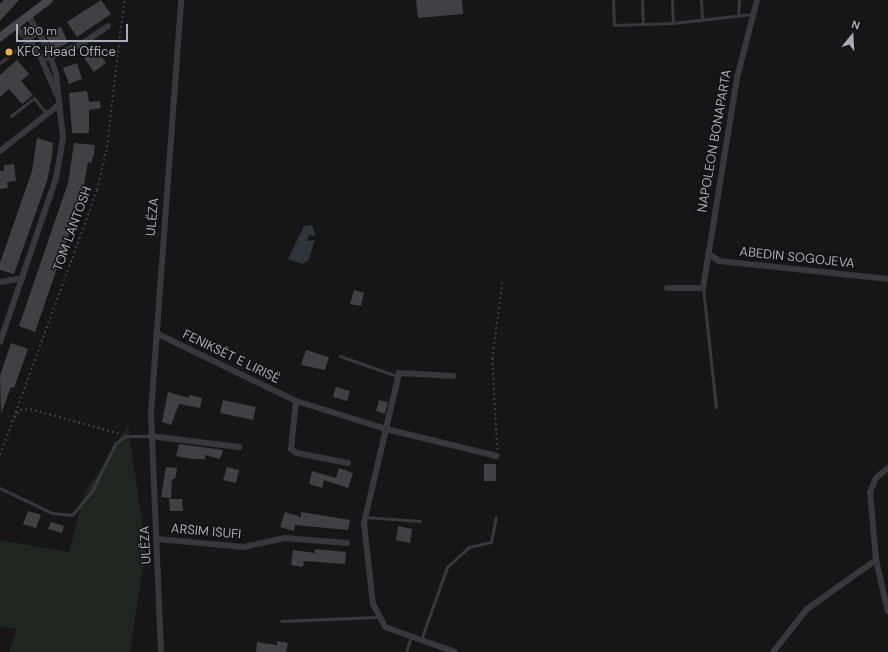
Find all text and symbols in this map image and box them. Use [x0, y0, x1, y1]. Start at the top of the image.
scale bar [18, 16, 130, 42]
north arrow [832, 16, 872, 56]
text: N [850, 17, 862, 32]
text: 100 m [23, 23, 57, 39]
place label: KFC Head Office [17, 44, 116, 60]
marker: KFC Head Office [4, 47, 14, 57]
street label: NAPOLEON BONAPARTA [695, 68, 735, 214]
street label: TOM LANTOSH [50, 185, 96, 273]
street label: ULËZA [144, 197, 162, 237]
street label: ABEDIN SOGOJEVA [739, 244, 855, 272]
street label: FENIKSËT E LIRISË [180, 327, 282, 387]
street label: ARSIM ISUFI [170, 521, 242, 543]
street label: ULËZA [137, 525, 155, 565]

